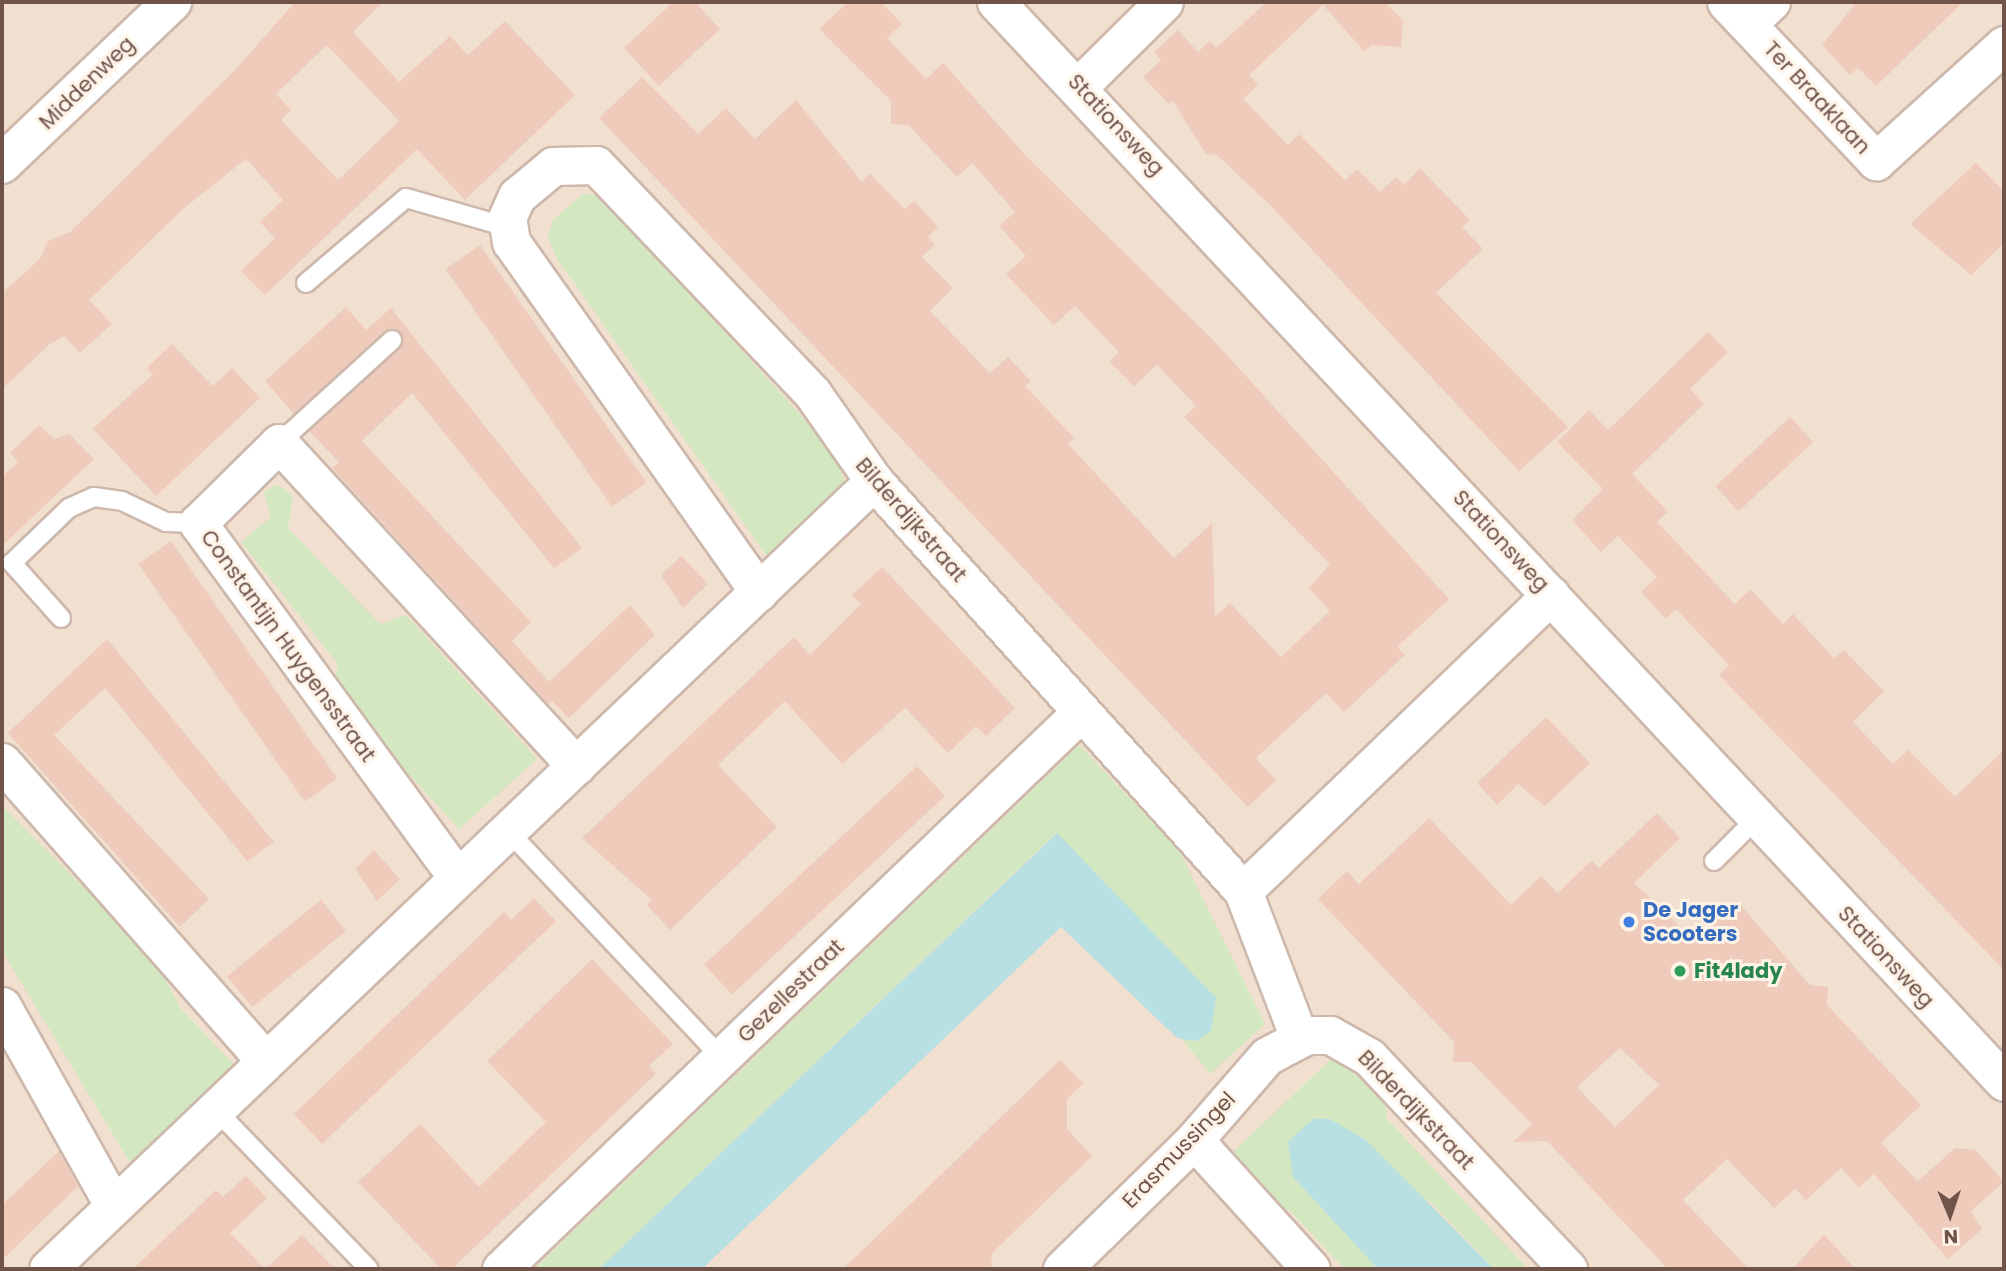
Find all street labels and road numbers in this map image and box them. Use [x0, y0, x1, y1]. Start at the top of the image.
street label: Middenweg [34, 31, 140, 135]
street label: Ter Braaklaan [1758, 36, 1876, 160]
street label: Stationsweg [1063, 69, 1169, 181]
street label: Bilderdijkstraat [850, 453, 972, 587]
street label: Stationsweg [1448, 485, 1554, 597]
street label: Constantijn Huygensstraat [195, 525, 381, 767]
street label: Stationsweg [1833, 901, 1939, 1013]
street label: Gezellestraat [733, 934, 849, 1048]
street label: Bilderdijkstraat [1353, 1045, 1479, 1175]
street label: Erasmussingel [1117, 1087, 1241, 1213]

